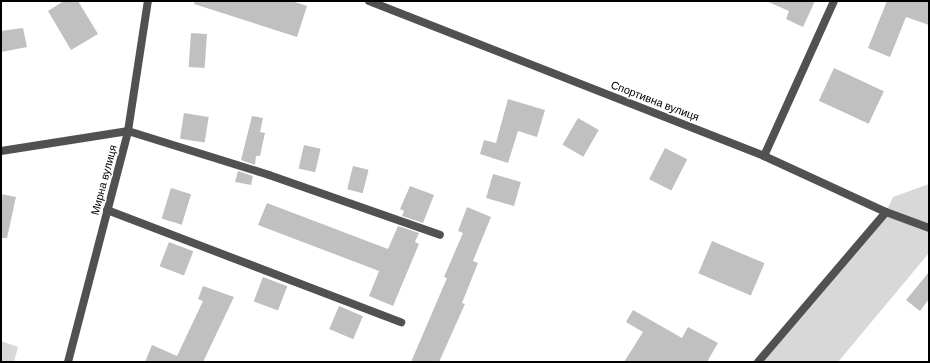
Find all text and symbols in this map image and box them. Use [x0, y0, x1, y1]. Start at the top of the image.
street label: Спортивна вулиця [609, 78, 701, 124]
street label: Мирна вулиця [88, 143, 120, 217]

